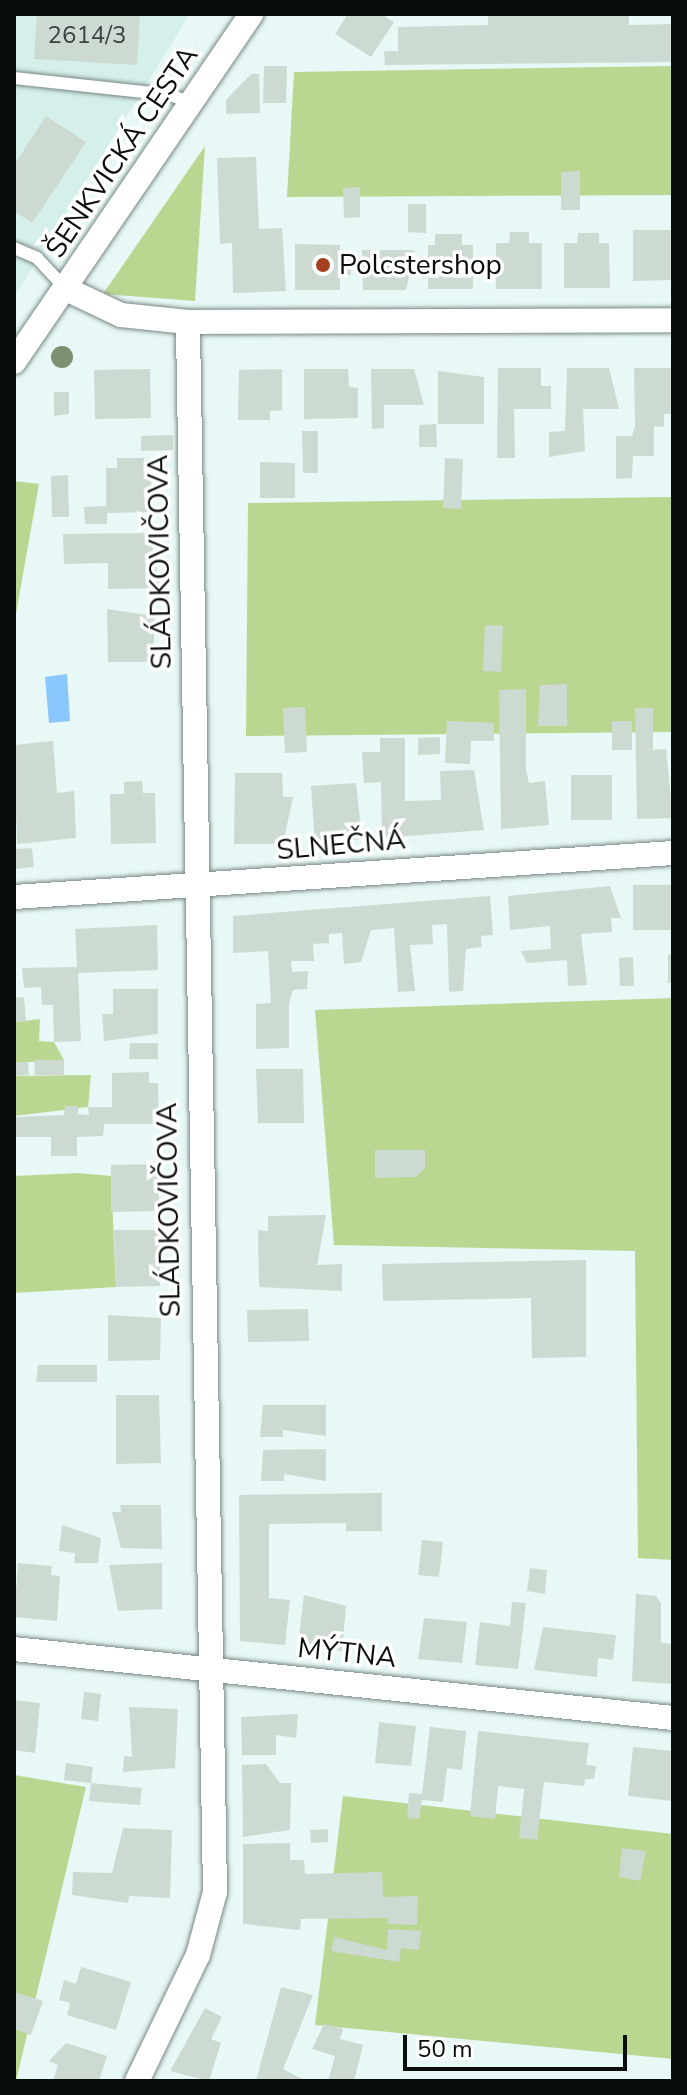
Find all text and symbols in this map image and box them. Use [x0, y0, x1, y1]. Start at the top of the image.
house number: 2614/3 [48, 22, 126, 50]
street label: ŠENKVICKÁ CESTA [39, 40, 205, 264]
place label: Polcstershop [339, 248, 502, 282]
marker: Polcstershop [314, 256, 332, 274]
street label: SLÁDKOVIČOVA [141, 454, 179, 670]
street label: SLNEČNÁ [275, 823, 407, 867]
street label: SLÁDKOVIČOVA [150, 1102, 188, 1318]
street label: MÝTNA [296, 1631, 398, 1675]
scale bar [407, 2019, 631, 2069]
text: 50 m [417, 2033, 473, 2065]

